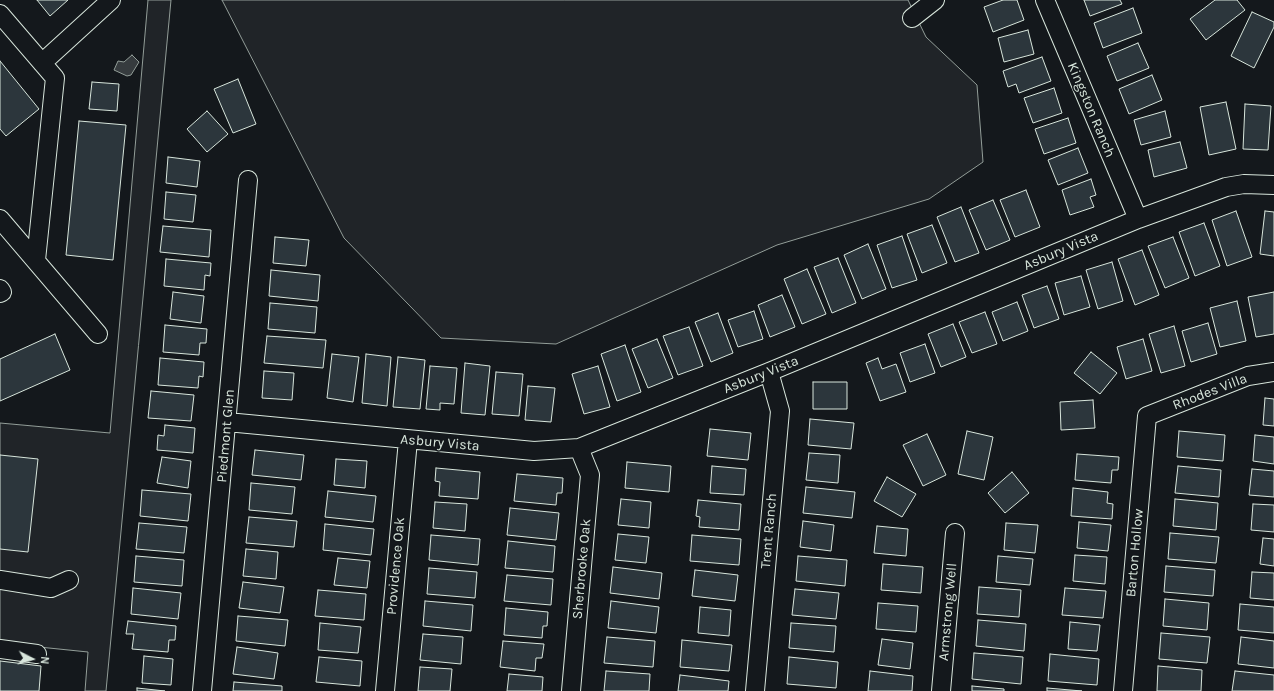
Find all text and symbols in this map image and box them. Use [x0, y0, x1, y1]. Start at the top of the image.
street label: Kingston Ranch [1063, 60, 1119, 160]
street label: Asbury Vista [1021, 228, 1101, 274]
street label: Asbury Vista [721, 352, 801, 398]
street label: Rhodes Villa [1170, 370, 1250, 414]
street label: Piedmont Glen [214, 389, 238, 483]
street label: Asbury Vista [400, 431, 480, 455]
street label: Trent Ranch [757, 493, 781, 569]
street label: Barton Hollow [1123, 508, 1147, 598]
street label: Providence Oak [383, 516, 409, 616]
street label: Sherbrooke Oak [569, 518, 595, 620]
street label: Armstrong Well [935, 562, 961, 662]
north arrow [12, 639, 52, 679]
text: N [38, 656, 51, 665]

